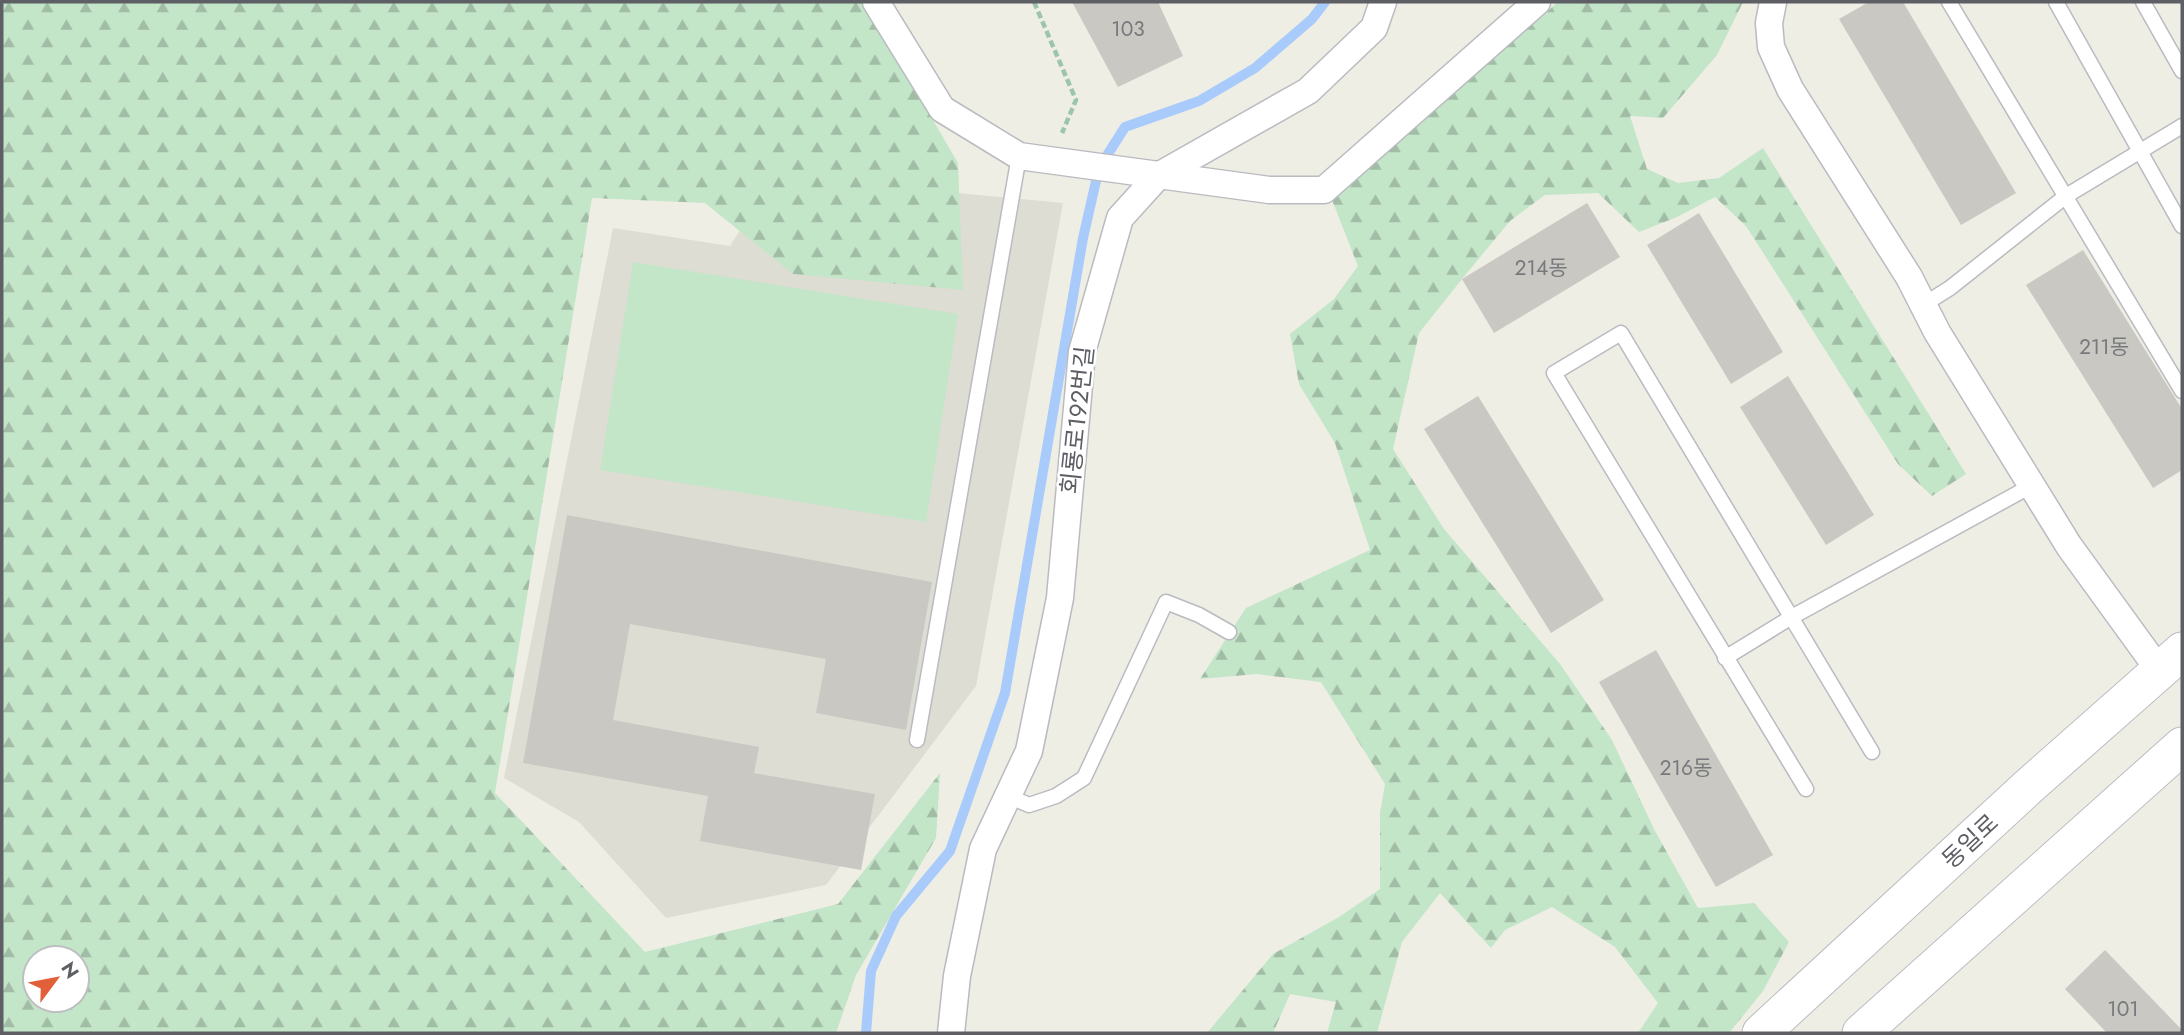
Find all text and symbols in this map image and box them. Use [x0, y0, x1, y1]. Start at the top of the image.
house number: 103 [1111, 14, 1145, 44]
house number: 214동 [1515, 253, 1567, 283]
house number: 211동 [2079, 332, 2129, 362]
street label: 회룡로192번길 [1052, 344, 1102, 496]
house number: 216동 [1660, 753, 1712, 783]
street label: 동일로 [1934, 806, 2006, 876]
north arrow [21, 944, 91, 1014]
text: N [55, 957, 85, 984]
house number: 101 [2107, 994, 2139, 1024]

